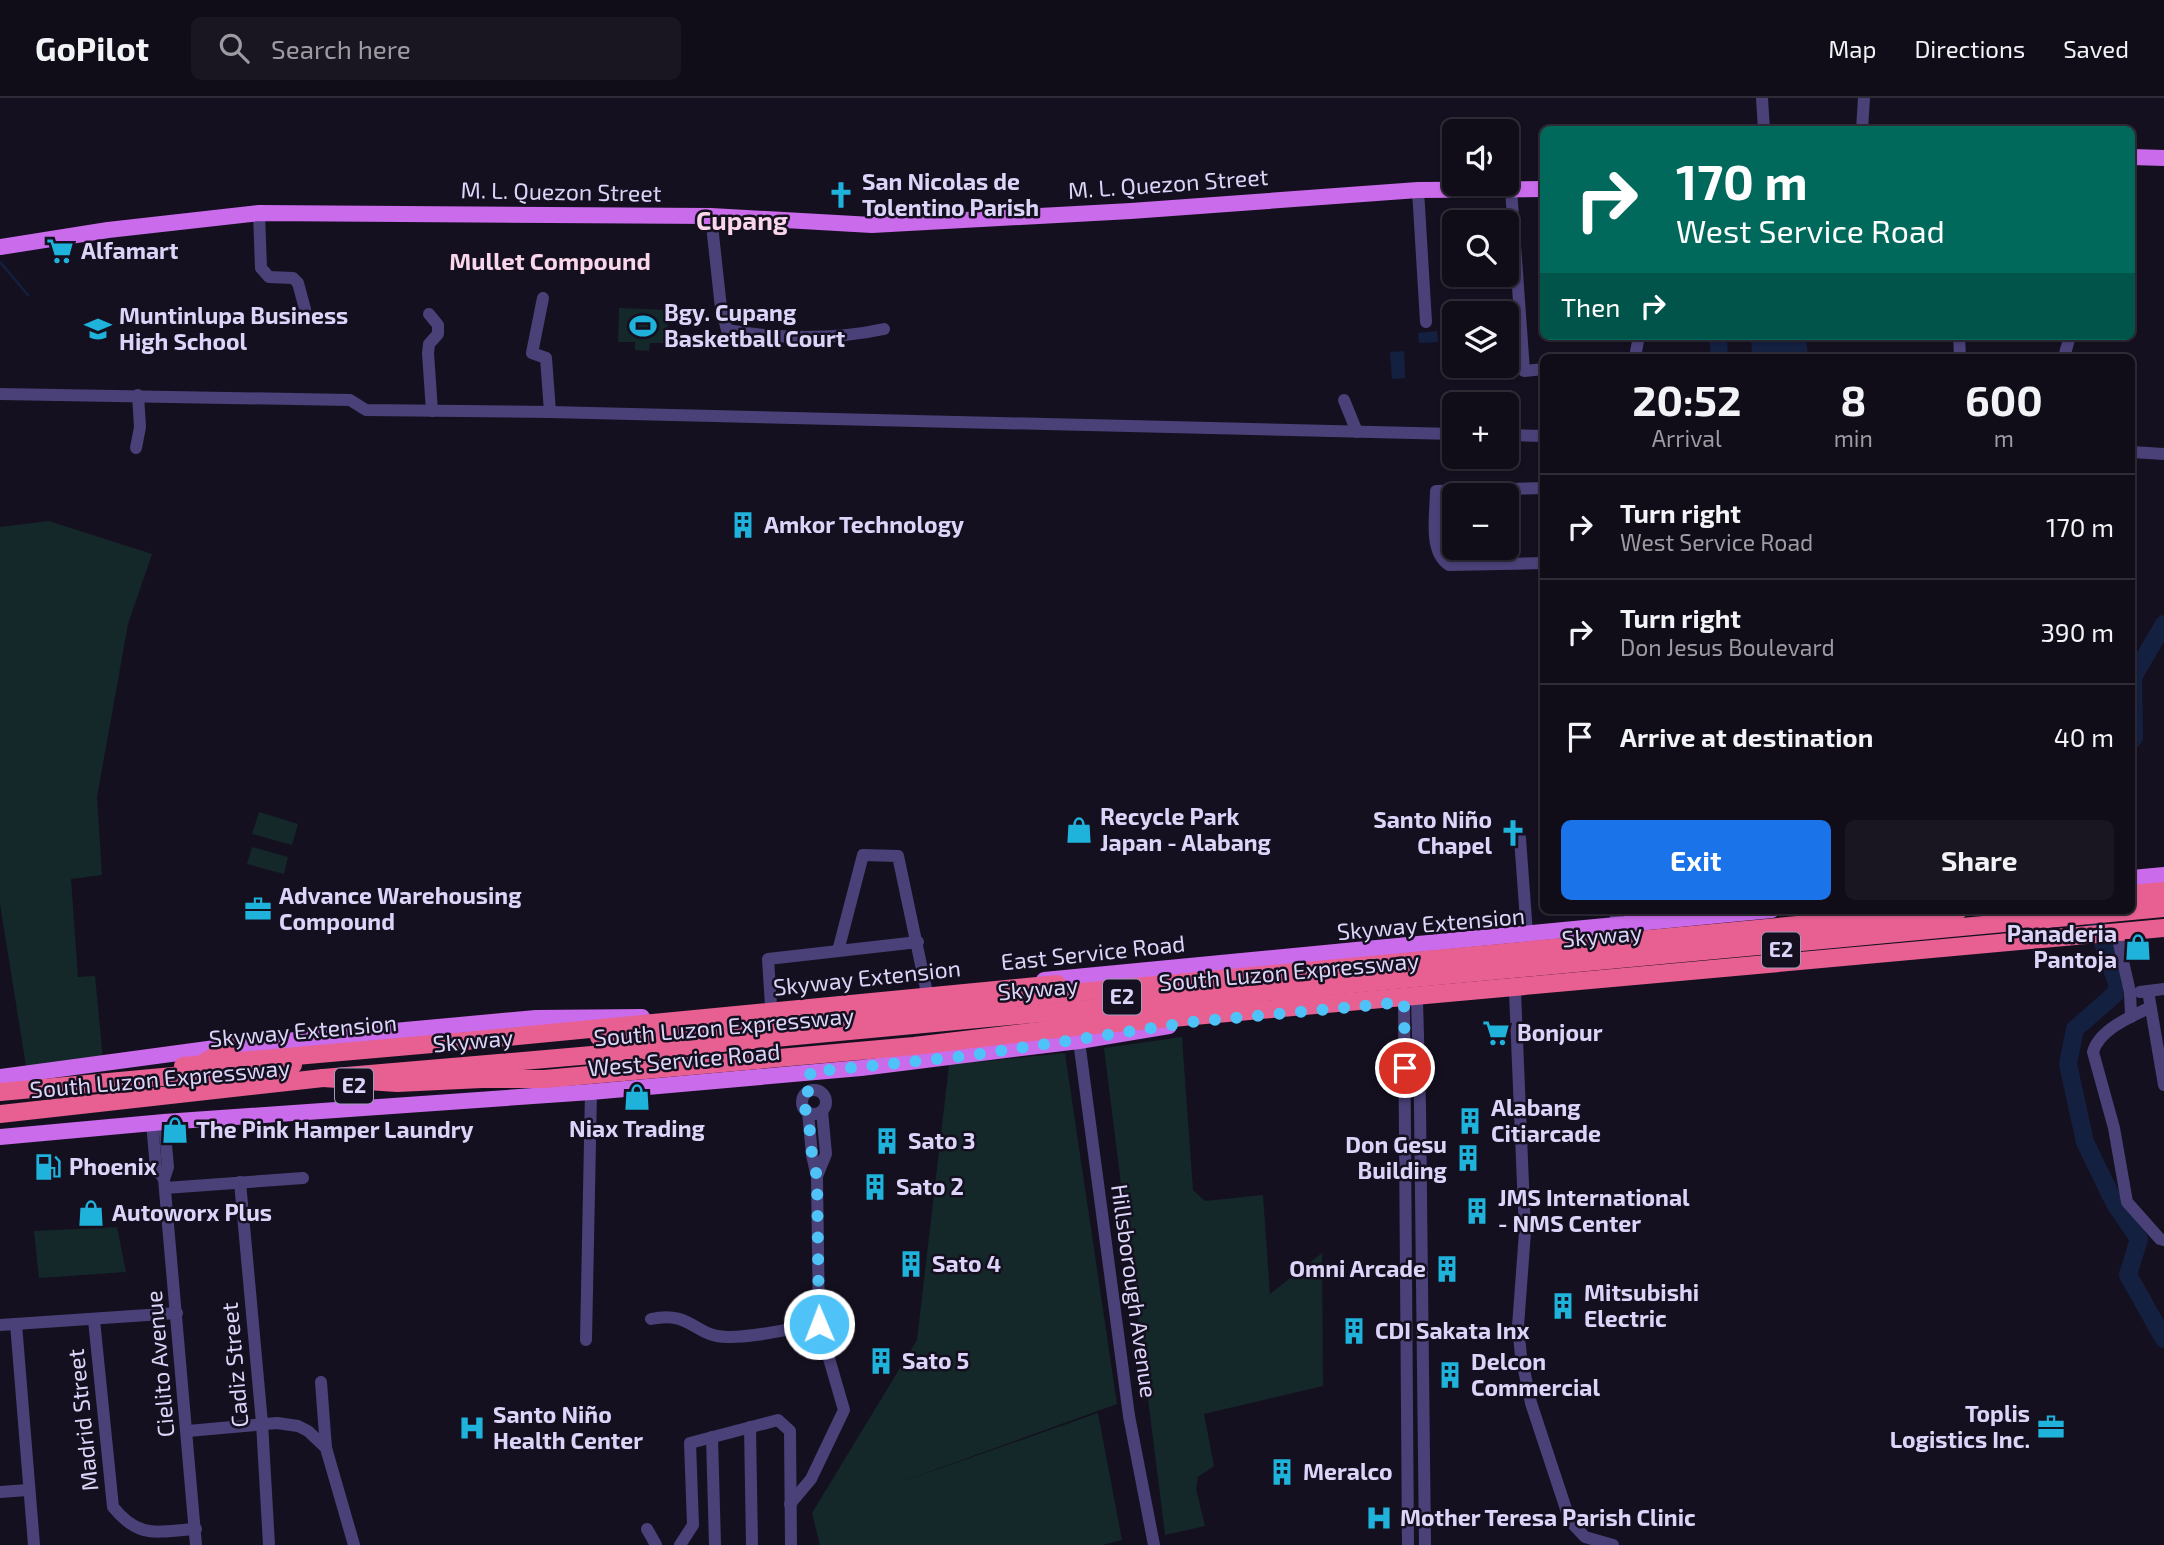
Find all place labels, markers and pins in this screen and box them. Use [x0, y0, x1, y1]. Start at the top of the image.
place label: San Nicolas de Tolentino Parish [862, 167, 1039, 221]
church icon: San Nicolas de Tolentino Parish [826, 180, 856, 210]
supermarket icon: Alfamart [45, 236, 75, 266]
place label: Alfamart [81, 236, 178, 264]
place label: Bgy. Cupang Basketball Court [664, 298, 845, 352]
place label: Muntinlupa Business High School [119, 301, 348, 355]
sports icon: Bgy. Cupang Basketball Court [628, 311, 658, 341]
school or university icon: Muntinlupa Business High School [83, 314, 113, 344]
building icon: Amkor Technology [728, 510, 758, 540]
place label: Amkor Technology [764, 510, 964, 538]
place label: Recycle Park Japan - Alabang [1100, 802, 1272, 856]
place label: Santo Niño Chapel [1373, 805, 1492, 859]
shop icon: Recycle Park Japan - Alabang [1064, 815, 1094, 845]
church icon: Santo Niño Chapel [1498, 818, 1528, 848]
place label: Advance Warehousing Compound [279, 881, 522, 935]
office icon: Advance Warehousing Compound [243, 894, 273, 924]
place label: Panaderia Pantoja [2007, 919, 2117, 973]
shop icon: Panaderia Pantoja [2123, 932, 2153, 962]
supermarket icon: Bonjour [1481, 1018, 1511, 1048]
place label: Bonjour [1517, 1018, 1603, 1046]
pin [1375, 1038, 1435, 1098]
shop icon: Niax Trading [622, 1082, 652, 1112]
place label: Alabang Citiarcade [1491, 1093, 1601, 1147]
building icon: Alabang Citiarcade [1455, 1106, 1485, 1136]
place label: Niax Trading [569, 1114, 706, 1142]
shop icon: The Pink Hamper Laundry [160, 1115, 190, 1145]
place label: The Pink Hamper Laundry [196, 1115, 474, 1143]
building icon: Sato 3 [872, 1126, 902, 1156]
place label: Sato 3 [908, 1126, 976, 1154]
place label: Don Gesu Building [1345, 1130, 1448, 1184]
building icon: Don Gesu Building [1453, 1143, 1483, 1173]
fuel station icon: Phoenix [33, 1152, 63, 1182]
place label: Phoenix [69, 1152, 157, 1180]
building icon: Sato 2 [860, 1172, 890, 1202]
place label: Sato 2 [896, 1172, 964, 1200]
place label: JMS International - NMS Center [1498, 1183, 1690, 1237]
building icon: JMS International - NMS Center [1462, 1196, 1492, 1226]
shop icon: Autoworx Plus [76, 1198, 106, 1228]
place label: Autoworx Plus [112, 1198, 272, 1226]
building icon: Sato 4 [896, 1249, 926, 1279]
place label: Sato 4 [932, 1249, 1001, 1277]
place label: Omni Arcade [1289, 1254, 1426, 1282]
building icon: Omni Arcade [1432, 1254, 1462, 1284]
place label: Mitsubishi Electric [1584, 1278, 1699, 1332]
building icon: Mitsubishi Electric [1548, 1291, 1578, 1321]
building icon: CDI Sakata Inx [1339, 1316, 1369, 1346]
place label: CDI Sakata Inx [1375, 1316, 1530, 1344]
building icon: Sato 5 [866, 1346, 896, 1376]
place label: Sato 5 [902, 1346, 969, 1374]
place label: Delcon Commercial [1471, 1347, 1600, 1401]
building icon: Delcon Commercial [1435, 1360, 1465, 1390]
place label: Toplis Logistics Inc. [1890, 1399, 2030, 1453]
place label: Santo Niño Health Center [493, 1400, 643, 1454]
office icon: Toplis Logistics Inc. [2036, 1412, 2066, 1442]
hospital icon: Santo Niño Health Center [457, 1413, 487, 1443]
building icon: Meralco [1267, 1457, 1297, 1487]
place label: Meralco [1303, 1457, 1393, 1485]
hospital icon: Mother Teresa Parish Clinic [1364, 1503, 1394, 1533]
place label: Mother Teresa Parish Clinic [1400, 1503, 1696, 1531]

